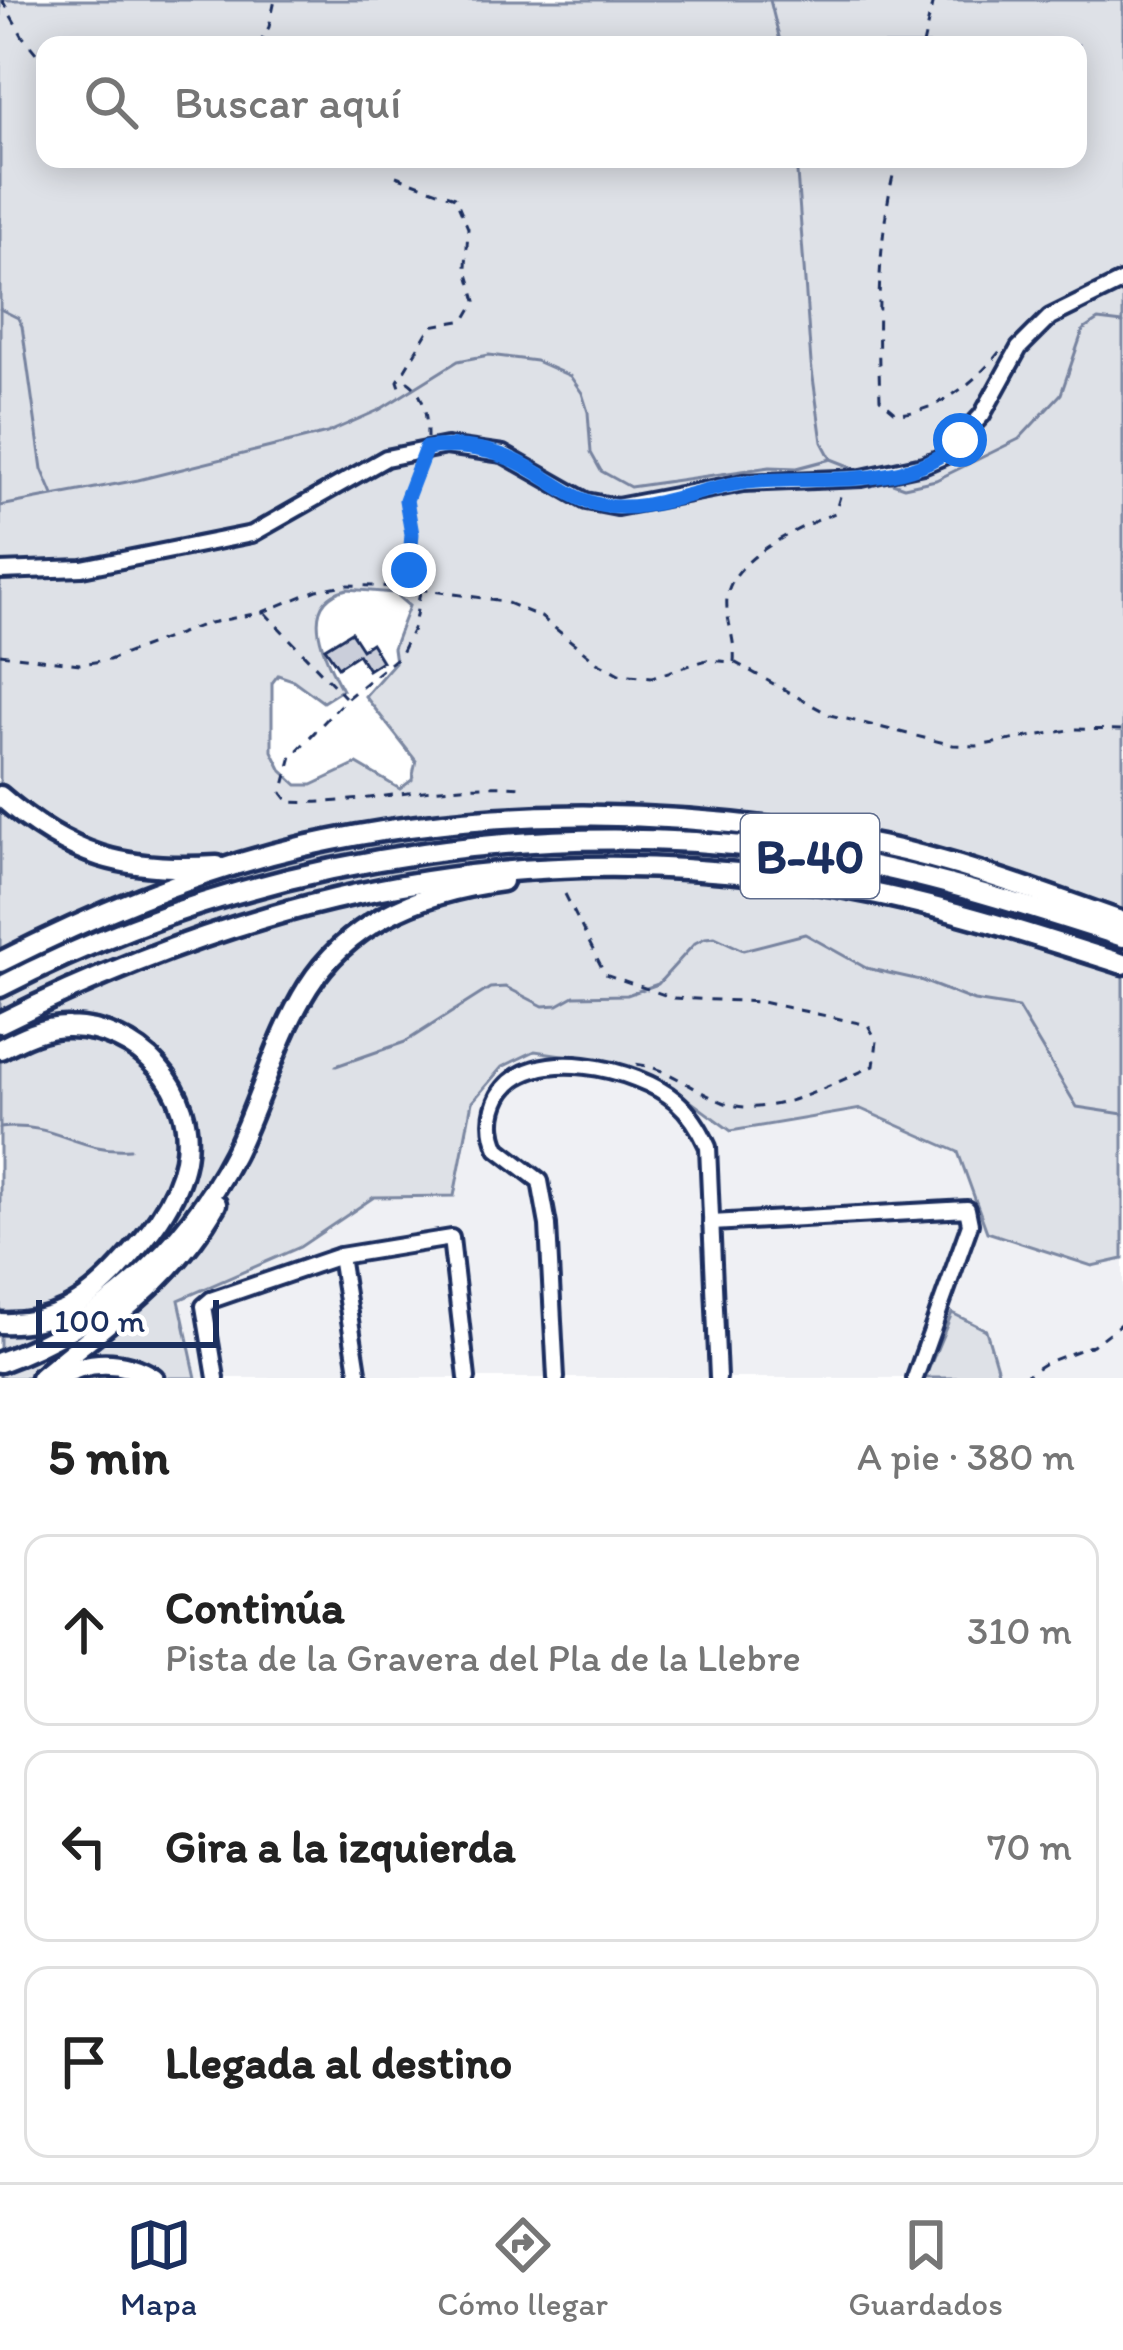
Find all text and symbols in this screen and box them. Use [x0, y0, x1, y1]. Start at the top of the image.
search box [36, 36, 1087, 168]
icon: search [78, 69, 144, 135]
text: Buscar aquí [174, 75, 401, 129]
route start [933, 413, 987, 467]
route end [382, 543, 436, 597]
road number: B-40 [741, 814, 879, 898]
scale bar [36, 1294, 219, 1347]
text: 100 m [54, 1301, 145, 1340]
text: 5 min [48, 1426, 169, 1487]
text: A pie · 380 m [857, 1433, 1075, 1480]
text: Continúa [165, 1580, 345, 1634]
icon: ahead [51, 1597, 117, 1663]
text: 310 m [967, 1607, 1072, 1654]
text: Pista de la Gravera del Pla de la Llebre [165, 1634, 801, 1681]
icon: left [51, 1813, 117, 1879]
text: Gira a la izquierda [165, 1819, 516, 1873]
text: 70 m [987, 1823, 1072, 1870]
icon: arrive [51, 2029, 117, 2095]
text: Llegada al destino [165, 2035, 512, 2089]
tab: Mapa [120, 2212, 197, 2323]
tab: Cómo llegar [437, 2212, 608, 2323]
tab: Guardados [848, 2212, 1003, 2323]

